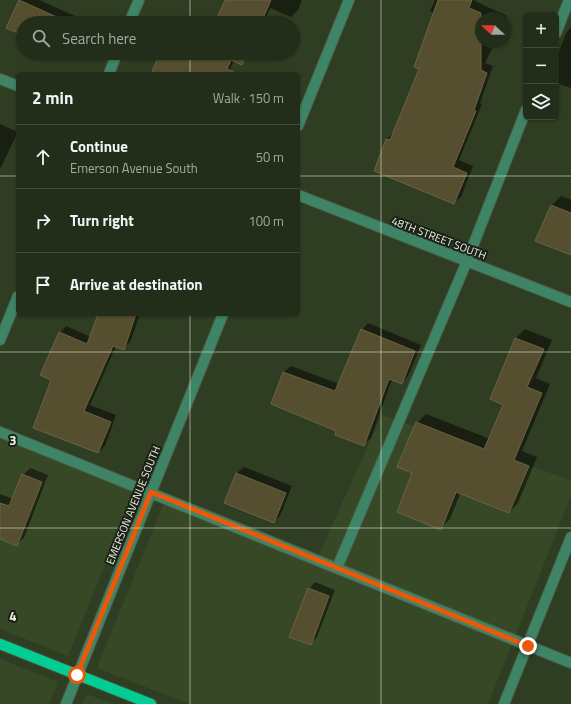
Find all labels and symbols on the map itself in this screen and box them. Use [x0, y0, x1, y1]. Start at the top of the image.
north arrow [475, 12, 511, 48]
street label: 48TH STREET SOUTH [389, 213, 489, 263]
text: 3 [9, 430, 17, 450]
street label: EMERSON AVENUE SOUTH [102, 443, 164, 567]
text: 4 [9, 606, 17, 626]
route end [519, 637, 537, 655]
route start [68, 666, 86, 684]

